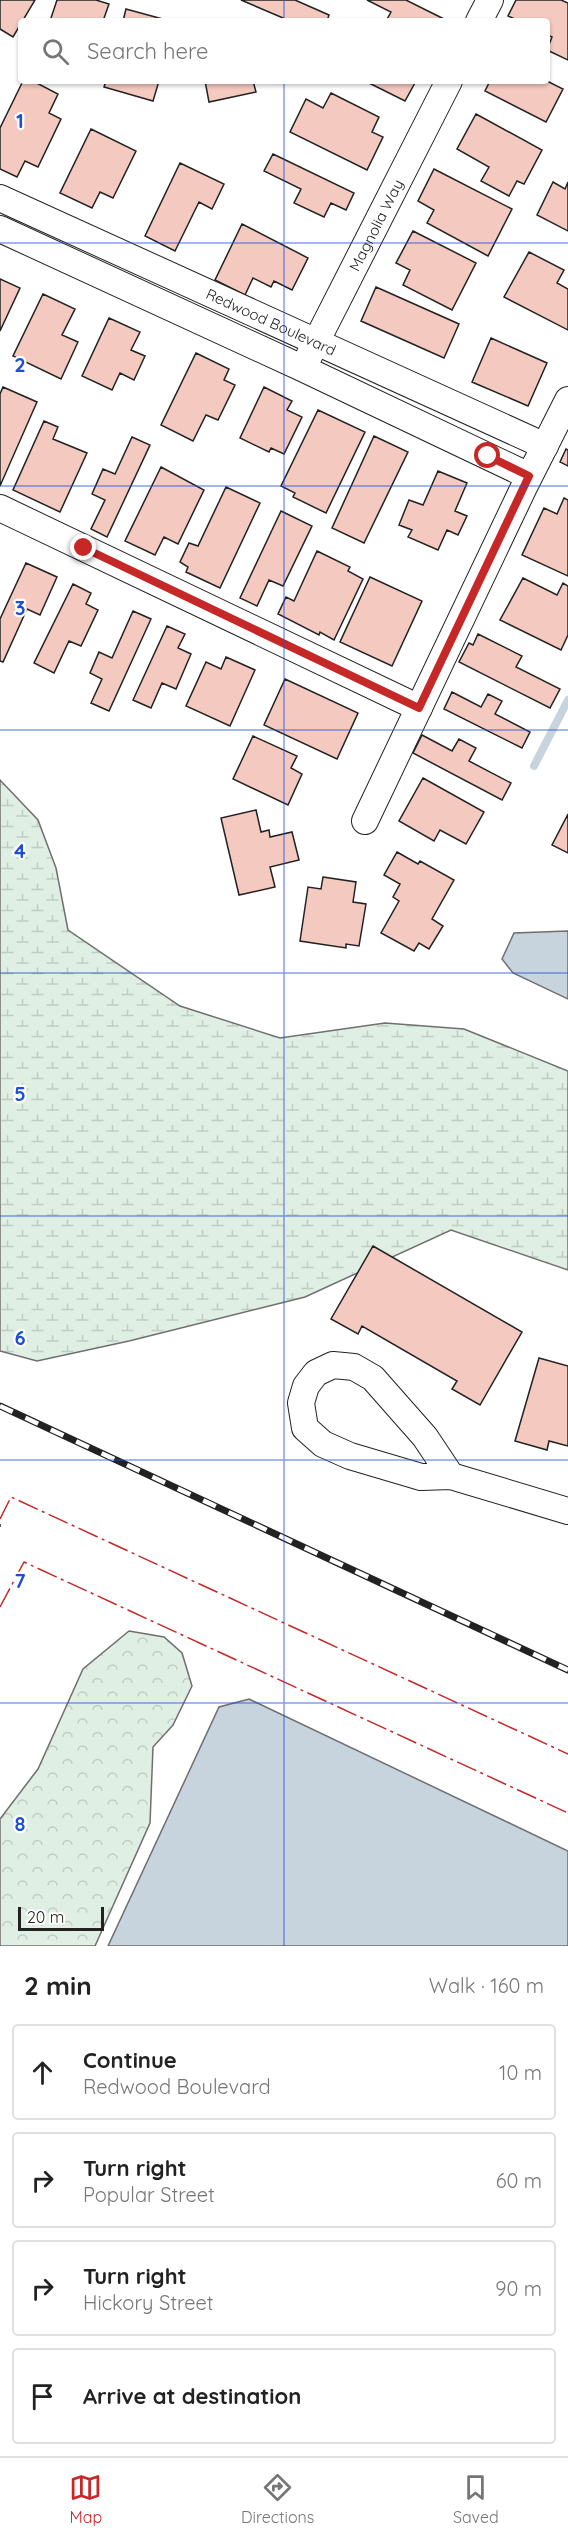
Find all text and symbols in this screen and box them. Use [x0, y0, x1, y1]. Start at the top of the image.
search box [18, 18, 550, 84]
icon: search [39, 35, 72, 68]
text: Search here [87, 37, 208, 65]
text: 1 [16, 108, 24, 133]
street label: Magnolia Way [344, 176, 407, 274]
street label: Redwood Boulevard [203, 284, 339, 359]
text: 2 [14, 352, 26, 377]
route start [474, 442, 500, 468]
route end [70, 534, 96, 560]
text: 3 [15, 595, 25, 620]
text: 4 [14, 838, 26, 863]
text: 5 [14, 1081, 26, 1106]
text: 6 [14, 1325, 26, 1350]
text: 7 [15, 1568, 26, 1593]
text: 8 [15, 1811, 26, 1836]
scale bar [18, 1904, 104, 1932]
text: 20 m [27, 1907, 64, 1927]
text: 2 min [24, 1969, 92, 2002]
text: Walk · 160 m [429, 1973, 544, 1998]
text: Continue [83, 2046, 177, 2074]
icon: ahead [26, 2056, 59, 2089]
text: 10 m [499, 2060, 542, 2085]
text: Redwood Boulevard [83, 2074, 271, 2099]
text: Turn right [83, 2154, 187, 2182]
icon: right [26, 2164, 59, 2197]
text: 60 m [496, 2168, 542, 2193]
text: Popular Street [83, 2182, 215, 2207]
text: Turn right [83, 2262, 187, 2290]
icon: right [26, 2272, 59, 2305]
text: 90 m [495, 2276, 542, 2301]
text: Hickory Street [83, 2290, 214, 2315]
icon: arrive [26, 2380, 59, 2413]
text: Arrive at destination [83, 2382, 301, 2410]
tab: Map [69, 2471, 102, 2527]
tab: Directions [241, 2471, 314, 2527]
tab: Saved [453, 2471, 499, 2527]

